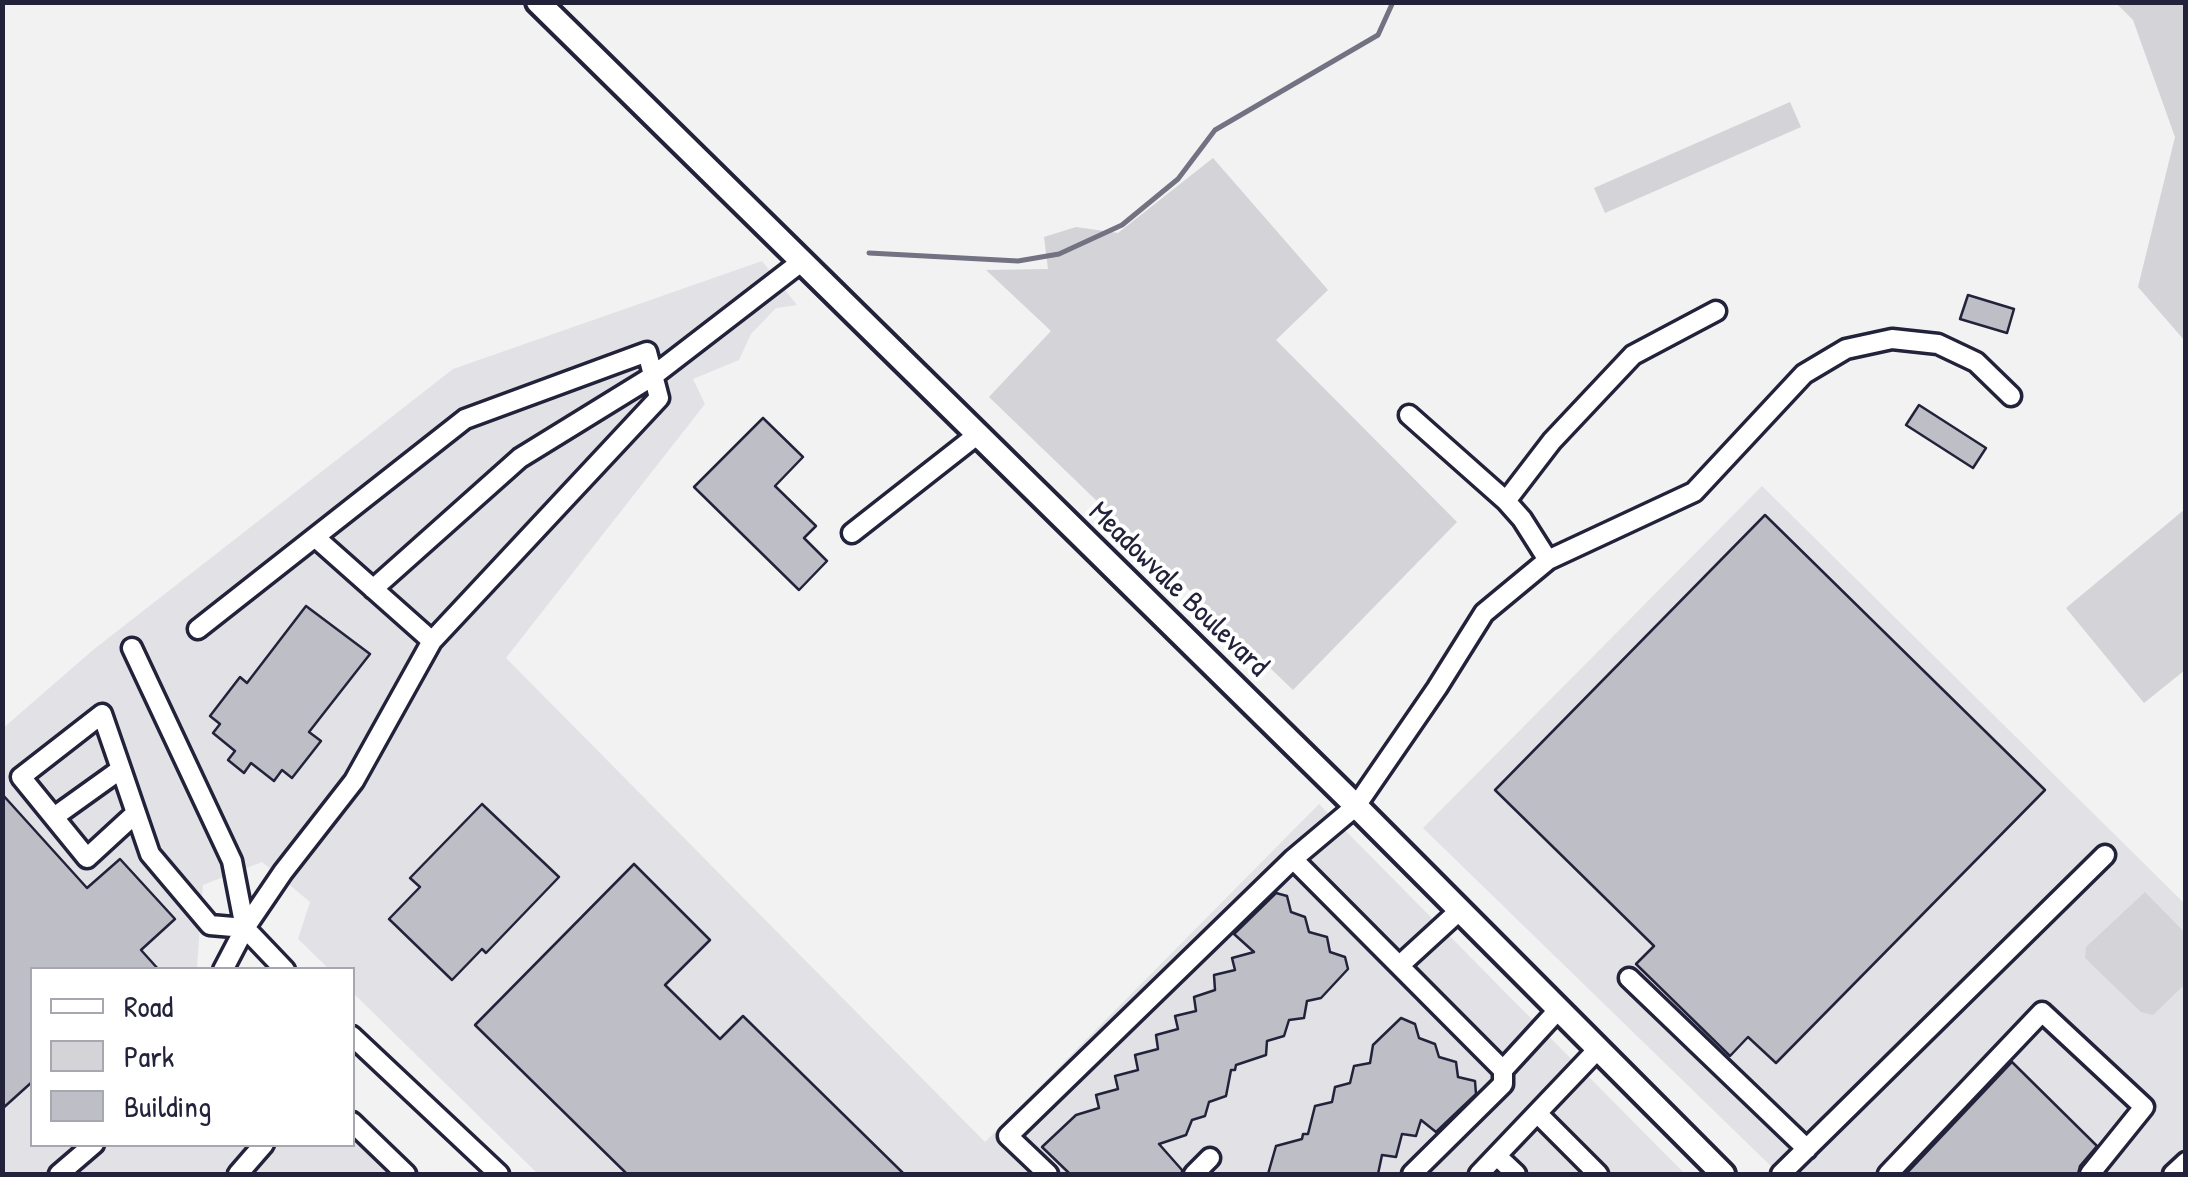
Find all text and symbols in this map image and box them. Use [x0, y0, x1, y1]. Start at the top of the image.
street label: Meadowvale Boulevard [1081, 495, 1275, 685]
legend [30, 967, 355, 1147]
text: Road [124, 986, 173, 1026]
text: Park [124, 1036, 174, 1076]
text: Building [124, 1086, 211, 1126]

